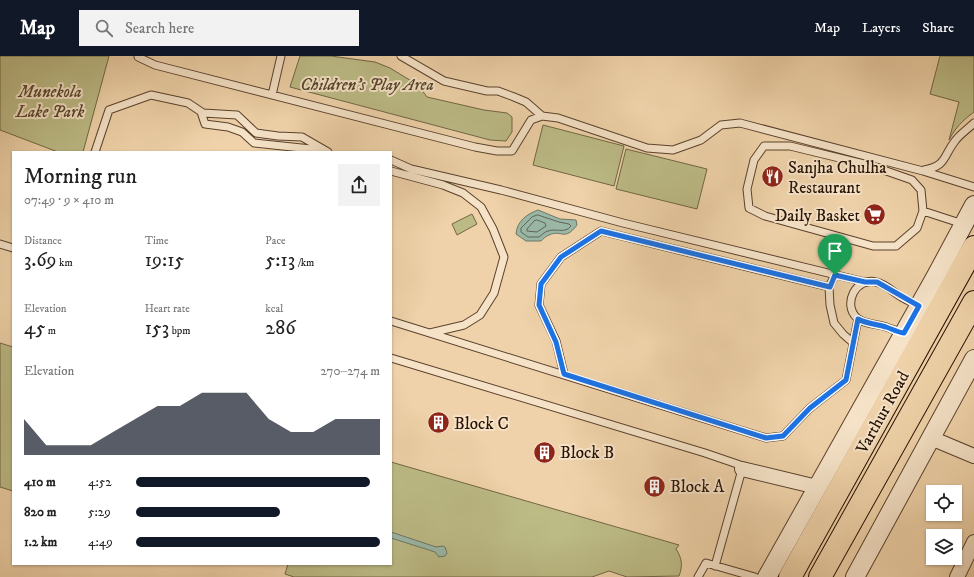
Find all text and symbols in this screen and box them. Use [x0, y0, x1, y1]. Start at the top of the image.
search box [79, 10, 359, 46]
text: Map [20, 17, 55, 40]
icon: search [93, 17, 115, 39]
text: Search here [125, 19, 194, 38]
text: Map [814, 19, 840, 37]
text: Layers [862, 19, 900, 37]
text: Share [922, 19, 954, 37]
park label: Children's Play Area [300, 74, 434, 96]
park label: Munekola Lake Park [15, 81, 85, 123]
place label: Sanjha Chulha Restaurant [788, 157, 887, 199]
text: Morning run [24, 163, 137, 190]
button: share [338, 164, 380, 206]
restaurant icon: Sanjha Chulha Restaurant [760, 164, 786, 190]
text: 07:49 · 9 × 410 m [24, 192, 114, 208]
supermarket icon: Daily Basket [862, 202, 888, 228]
place label: Daily Basket [775, 205, 861, 227]
text: Distance [24, 234, 62, 248]
text: Time [145, 234, 169, 248]
text: Pace [265, 234, 286, 248]
pin [818, 234, 852, 275]
icon: arrive [824, 240, 846, 262]
text: 3.69 [24, 248, 57, 273]
text: 19:15 [145, 248, 184, 273]
text: 5:13 [265, 248, 295, 273]
text: km [57, 256, 73, 270]
text: /km [295, 256, 314, 270]
text: Elevation [24, 302, 67, 316]
text: Heart rate [145, 302, 190, 316]
text: kcal [265, 302, 283, 316]
text: 45 [24, 316, 45, 341]
text: 153 [145, 316, 169, 341]
text: 286 [265, 316, 296, 341]
text: m [45, 324, 56, 338]
text: bpm [169, 324, 191, 338]
text: Elevation [24, 363, 74, 379]
text: 270–274 m [320, 363, 380, 379]
street label: Varthur Road [851, 367, 915, 458]
building icon: Block C [426, 410, 452, 436]
place label: Block C [454, 413, 509, 435]
building icon: Block B [531, 439, 557, 465]
place label: Block B [560, 442, 614, 464]
building icon: Block A [641, 473, 667, 499]
text: 410 m [24, 474, 56, 490]
text: 4:52 [88, 474, 112, 490]
place label: Block A [670, 476, 724, 498]
map controls [926, 485, 962, 565]
button: locate [926, 485, 962, 521]
text: 820 m [24, 504, 56, 520]
text: 5:29 [88, 504, 111, 520]
button: layers [926, 529, 962, 565]
text: 1.2 km [24, 534, 57, 550]
text: 4:49 [88, 534, 113, 550]

